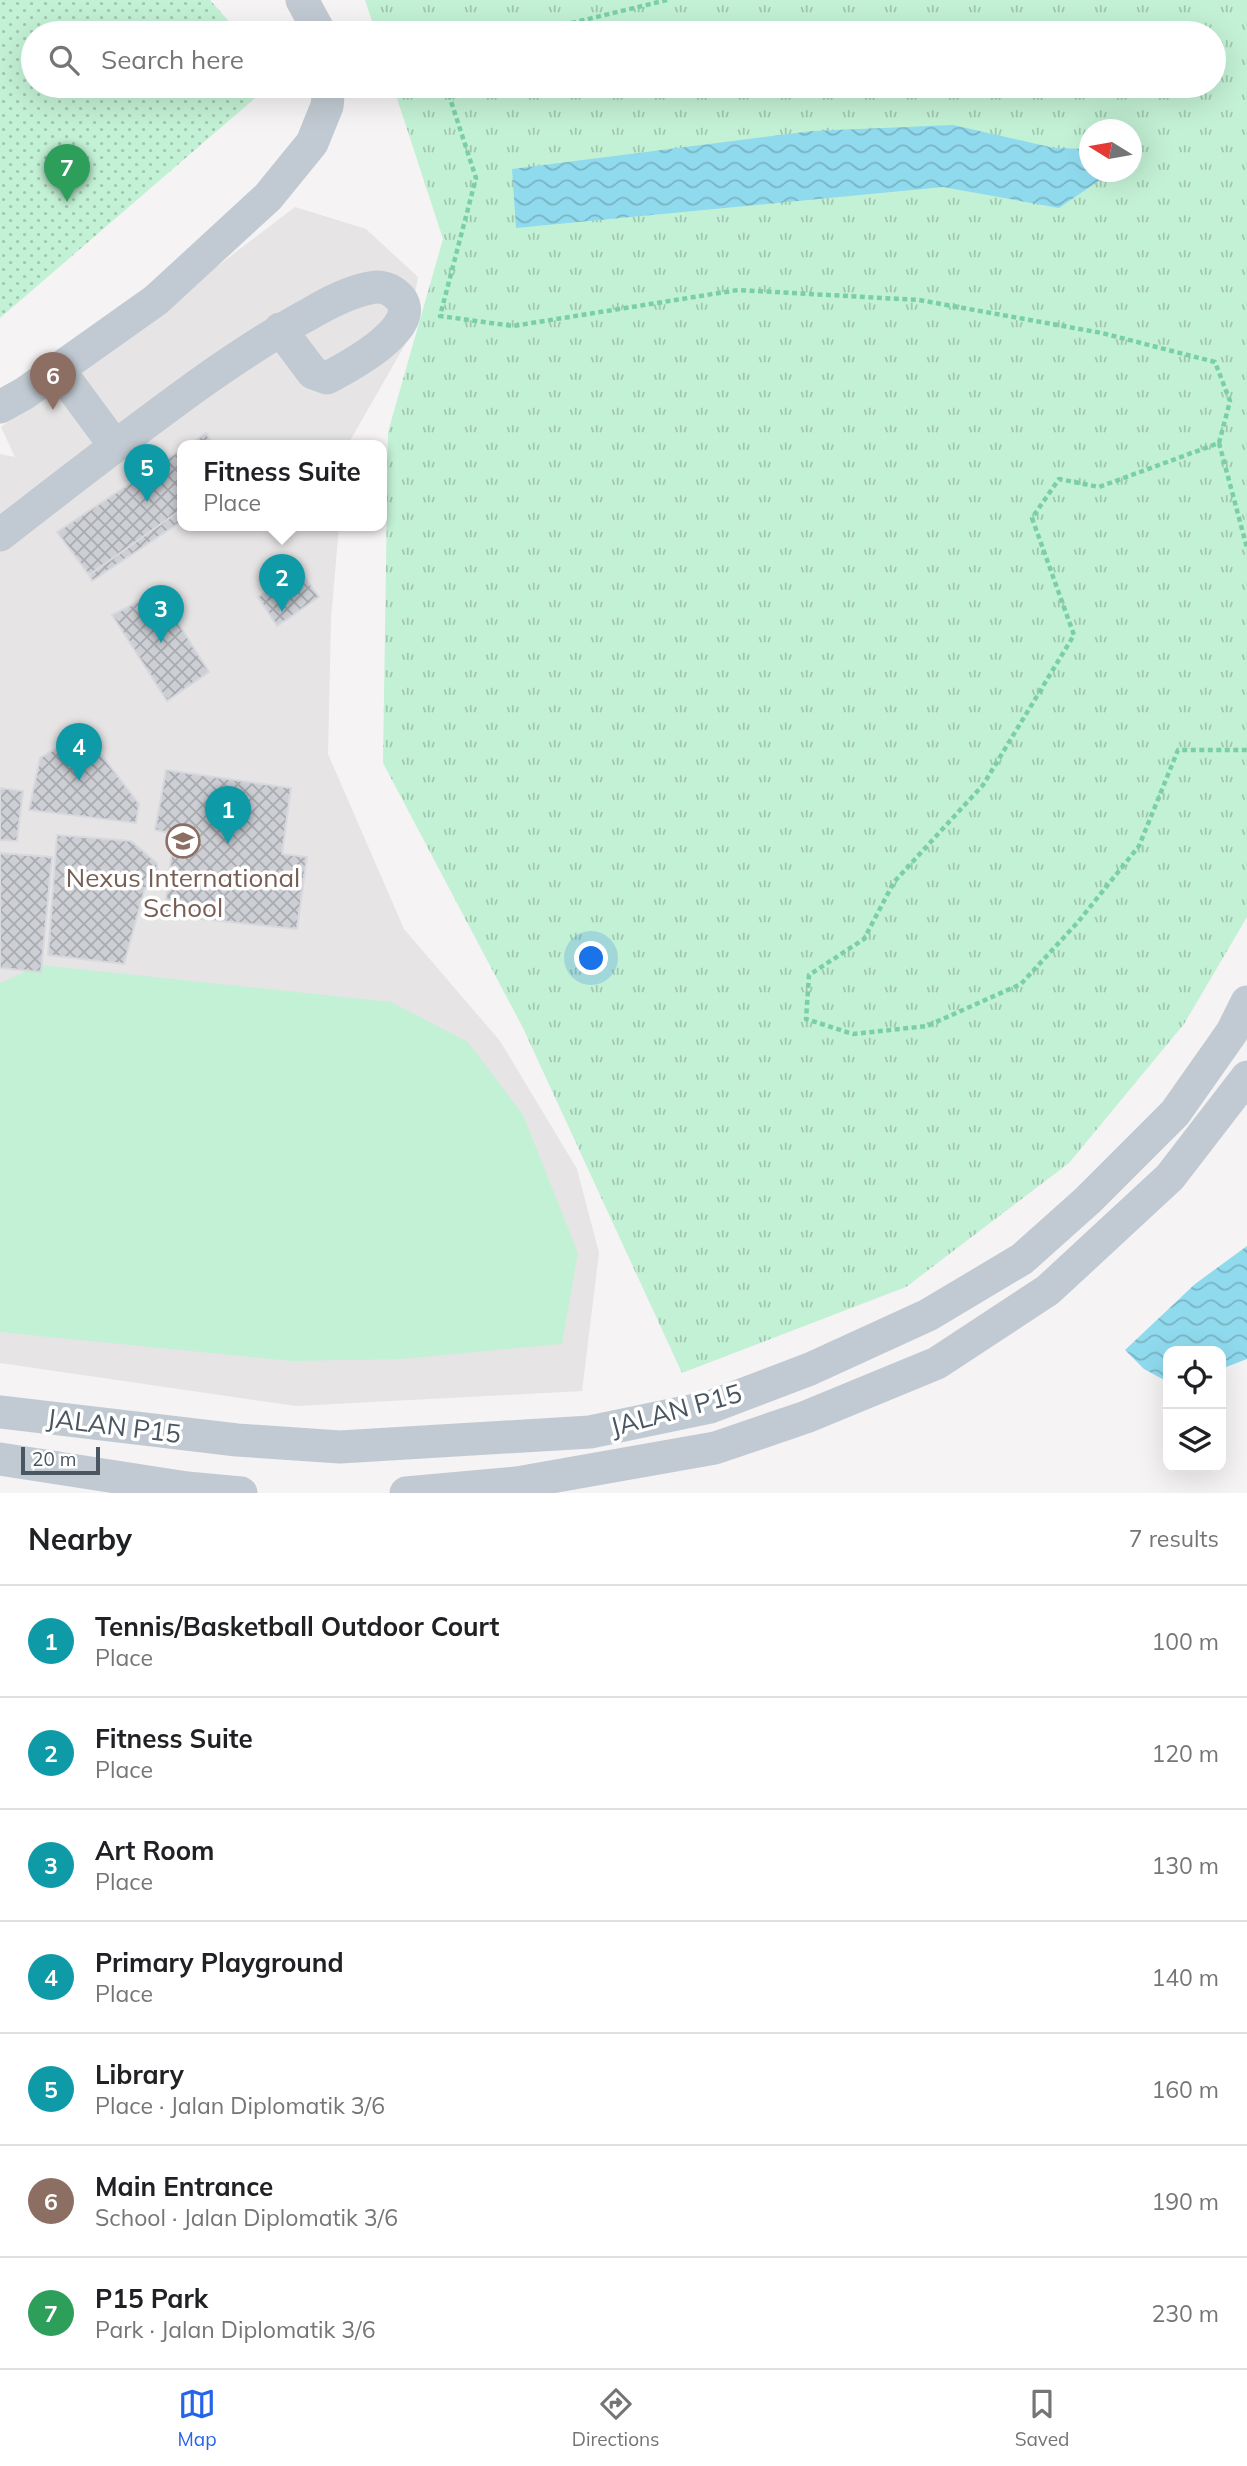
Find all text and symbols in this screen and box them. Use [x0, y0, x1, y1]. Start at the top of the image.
search box [21, 21, 1226, 98]
icon: search [45, 41, 83, 79]
text: Search here [101, 43, 244, 76]
north arrow [1079, 119, 1142, 182]
pin: 7 [44, 144, 90, 202]
pin: 6 [30, 352, 76, 410]
popup [177, 440, 387, 531]
pin: 5 [124, 444, 170, 502]
text: Fitness Suite [203, 455, 361, 488]
text: Place [203, 488, 261, 517]
pin: 2 [259, 554, 305, 612]
pin: 3 [138, 585, 184, 643]
pin: 4 [56, 723, 102, 781]
pin: 1 [205, 786, 251, 844]
school or university icon: Nexus International School [164, 822, 202, 860]
place label: Nexus International School [66, 861, 300, 924]
your location [574, 941, 608, 975]
map controls [1163, 1346, 1226, 1472]
button: locate [1163, 1346, 1226, 1409]
street label: JALAN P15 [607, 1376, 745, 1443]
street label: JALAN P15 [45, 1401, 183, 1450]
button: layers [1163, 1409, 1226, 1472]
scale bar [21, 1444, 100, 1476]
text: 20 m [32, 1447, 76, 1471]
text: Nearby [28, 1520, 132, 1558]
text: 7 results [1129, 1524, 1219, 1553]
text: Tennis/Basketball Outdoor Court [95, 1610, 499, 1643]
text: 1 [44, 1627, 58, 1656]
text: 100 m [1151, 1627, 1219, 1656]
text: Place [95, 1643, 153, 1672]
text: Fitness Suite [95, 1722, 253, 1755]
text: 2 [44, 1739, 58, 1768]
text: 120 m [1151, 1739, 1219, 1768]
text: Place [95, 1755, 153, 1784]
text: Art Room [95, 1834, 215, 1867]
text: 3 [44, 1851, 58, 1880]
text: 130 m [1151, 1851, 1219, 1880]
text: Place [95, 1867, 153, 1896]
text: Primary Playground [95, 1946, 344, 1979]
text: 4 [44, 1963, 58, 1992]
text: 140 m [1151, 1963, 1219, 1992]
text: Place [95, 1979, 153, 2008]
text: Library [95, 2058, 184, 2091]
text: 5 [44, 2075, 58, 2104]
text: 160 m [1151, 2075, 1219, 2104]
text: Place · Jalan Diplomatik 3/6 [95, 2091, 385, 2120]
text: Main Entrance [95, 2170, 273, 2203]
text: 6 [44, 2187, 58, 2216]
text: 190 m [1151, 2187, 1219, 2216]
text: School · Jalan Diplomatik 3/6 [95, 2203, 398, 2232]
text: P15 Park [95, 2282, 208, 2315]
text: 7 [44, 2299, 58, 2328]
text: 230 m [1151, 2299, 1219, 2328]
text: Park · Jalan Diplomatik 3/6 [95, 2315, 375, 2344]
tab: Map [178, 2385, 217, 2451]
tab: Directions [572, 2385, 660, 2451]
tab: Saved [1015, 2385, 1069, 2451]

